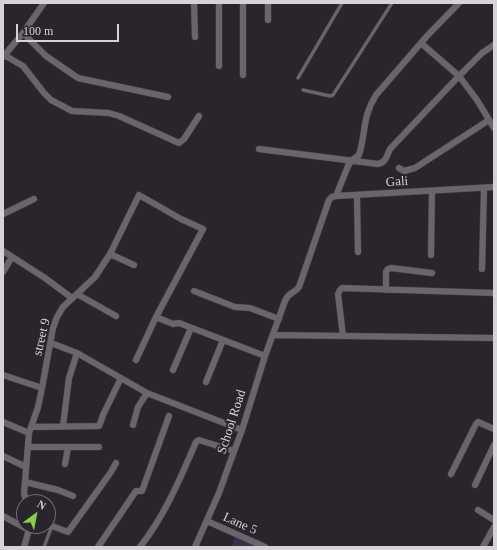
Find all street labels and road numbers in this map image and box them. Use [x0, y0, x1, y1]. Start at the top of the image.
street label: Gali [385, 173, 409, 191]
street label: street 9 [30, 317, 54, 357]
street label: School Road [214, 388, 250, 456]
street label: Lane 5 [221, 510, 259, 538]

